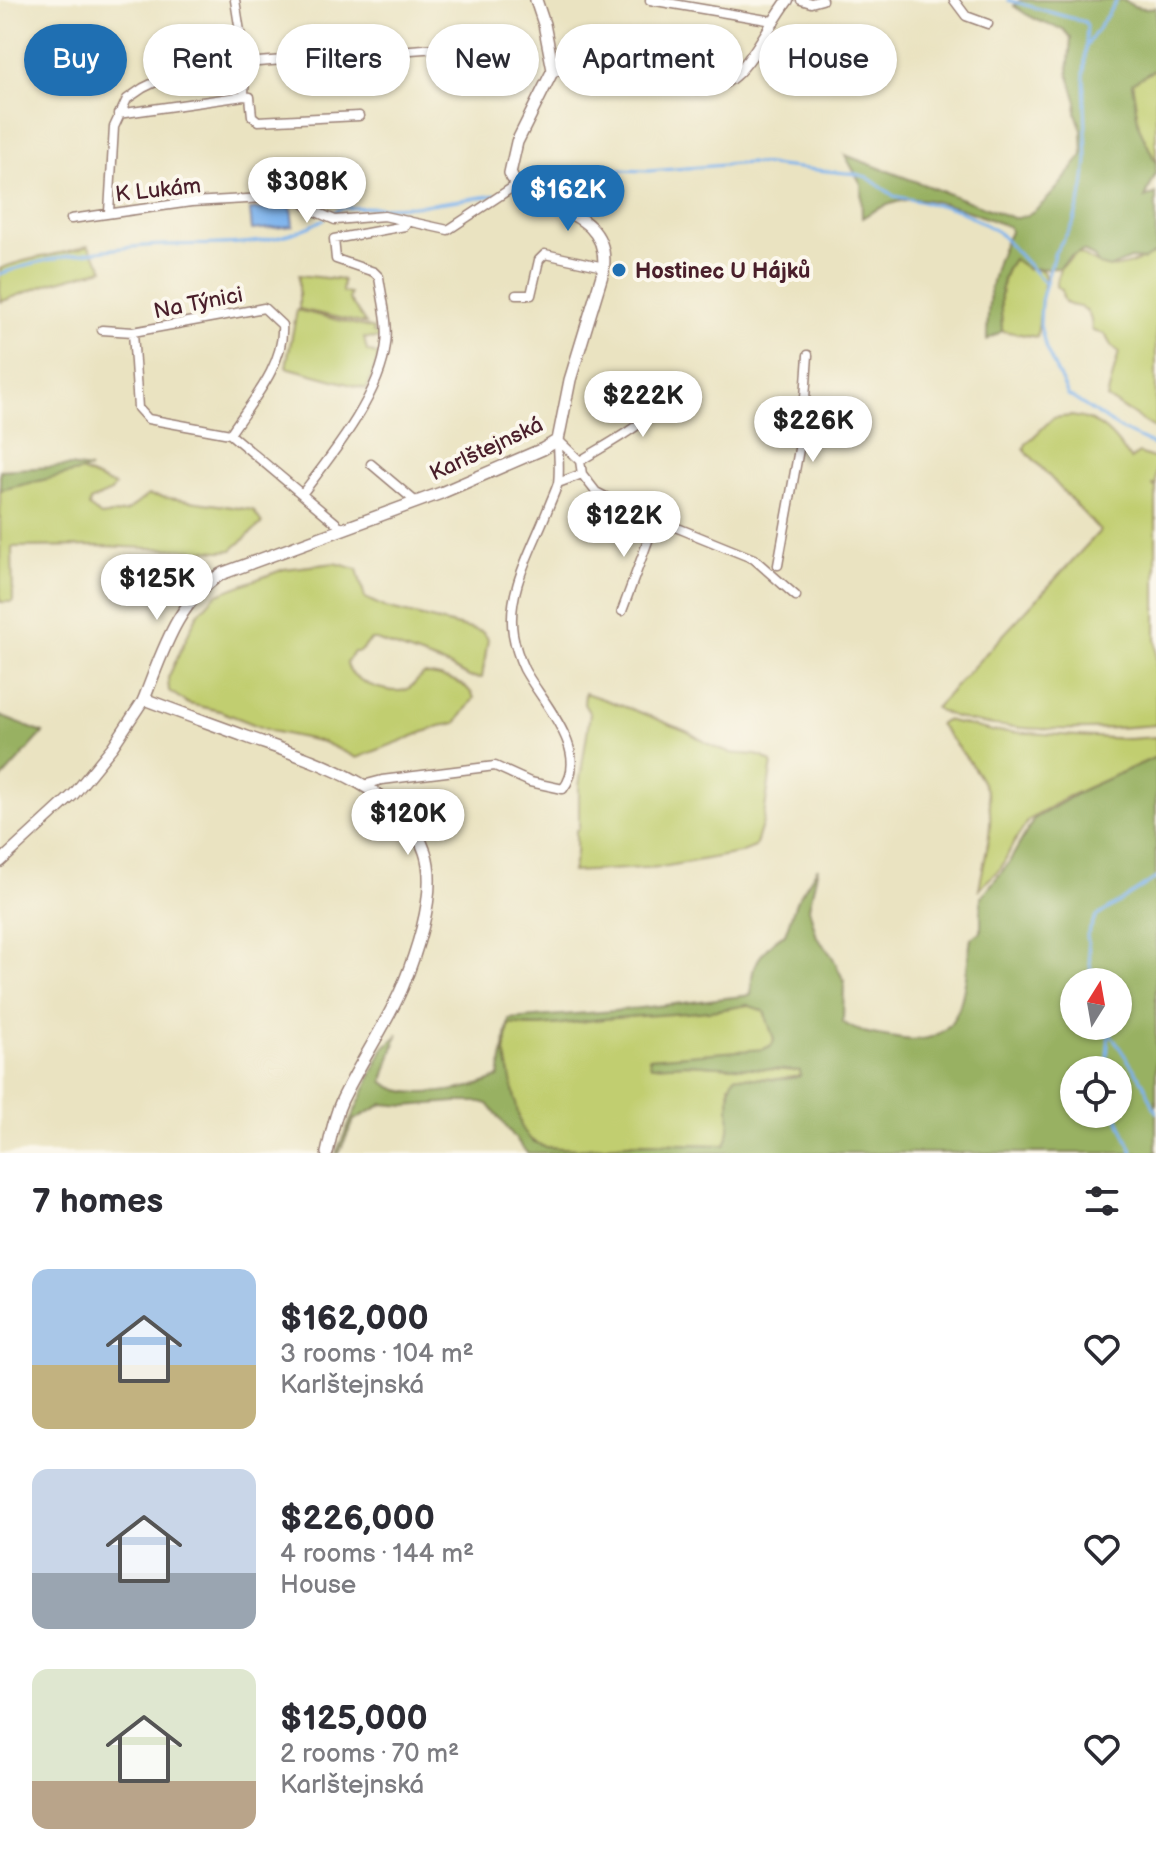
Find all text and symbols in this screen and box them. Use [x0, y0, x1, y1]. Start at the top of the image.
chip: Buy [24, 24, 127, 96]
chip: Rent [143, 24, 260, 96]
chip: Filters [276, 24, 410, 96]
chip: New [426, 24, 539, 96]
chip: Apartment [555, 24, 743, 96]
chip: House [759, 24, 897, 96]
pin: $308K [251, 157, 363, 225]
pin: $162K [512, 165, 624, 233]
text: $308K [266, 167, 348, 198]
street label: K Lukám [114, 173, 202, 208]
text: $162K [529, 175, 607, 206]
place label: Hostinec U Hájků [635, 258, 810, 285]
marker: Hostinec U Hájků [610, 261, 628, 279]
street label: Na Týnici [152, 282, 245, 325]
pin: $222K [587, 371, 699, 439]
text: $222K [602, 381, 684, 412]
pin: $226K [757, 396, 869, 464]
text: $226K [772, 406, 854, 437]
street label: Karlštejnská [426, 411, 548, 487]
pin: $122K [568, 491, 680, 559]
text: $122K [586, 501, 662, 532]
pin: $125K [101, 554, 213, 622]
text: $125K [119, 564, 195, 595]
pin: $120K [352, 789, 464, 857]
text: $120K [369, 799, 447, 830]
north arrow [1060, 968, 1132, 1040]
map controls [1060, 968, 1132, 1128]
button: locate [1060, 1056, 1132, 1128]
icon: filters [1080, 1179, 1124, 1223]
text: 7 homes [32, 1181, 163, 1222]
text: $162,000 [280, 1298, 429, 1339]
icon: home [96, 1301, 192, 1397]
icon: heart [1080, 1327, 1124, 1371]
text: 3 rooms · 104 m² [280, 1339, 474, 1370]
text: Karlštejnská [280, 1370, 424, 1401]
text: $226,000 [280, 1498, 435, 1539]
icon: home [96, 1501, 192, 1597]
icon: heart [1080, 1527, 1124, 1571]
text: 4 rooms · 144 m² [280, 1539, 474, 1570]
text: House [280, 1570, 356, 1601]
text: $125,000 [280, 1698, 428, 1739]
icon: home [96, 1701, 192, 1797]
icon: heart [1080, 1727, 1124, 1771]
text: 2 rooms · 70 m² [280, 1739, 459, 1770]
text: Karlštejnská [280, 1770, 424, 1801]

